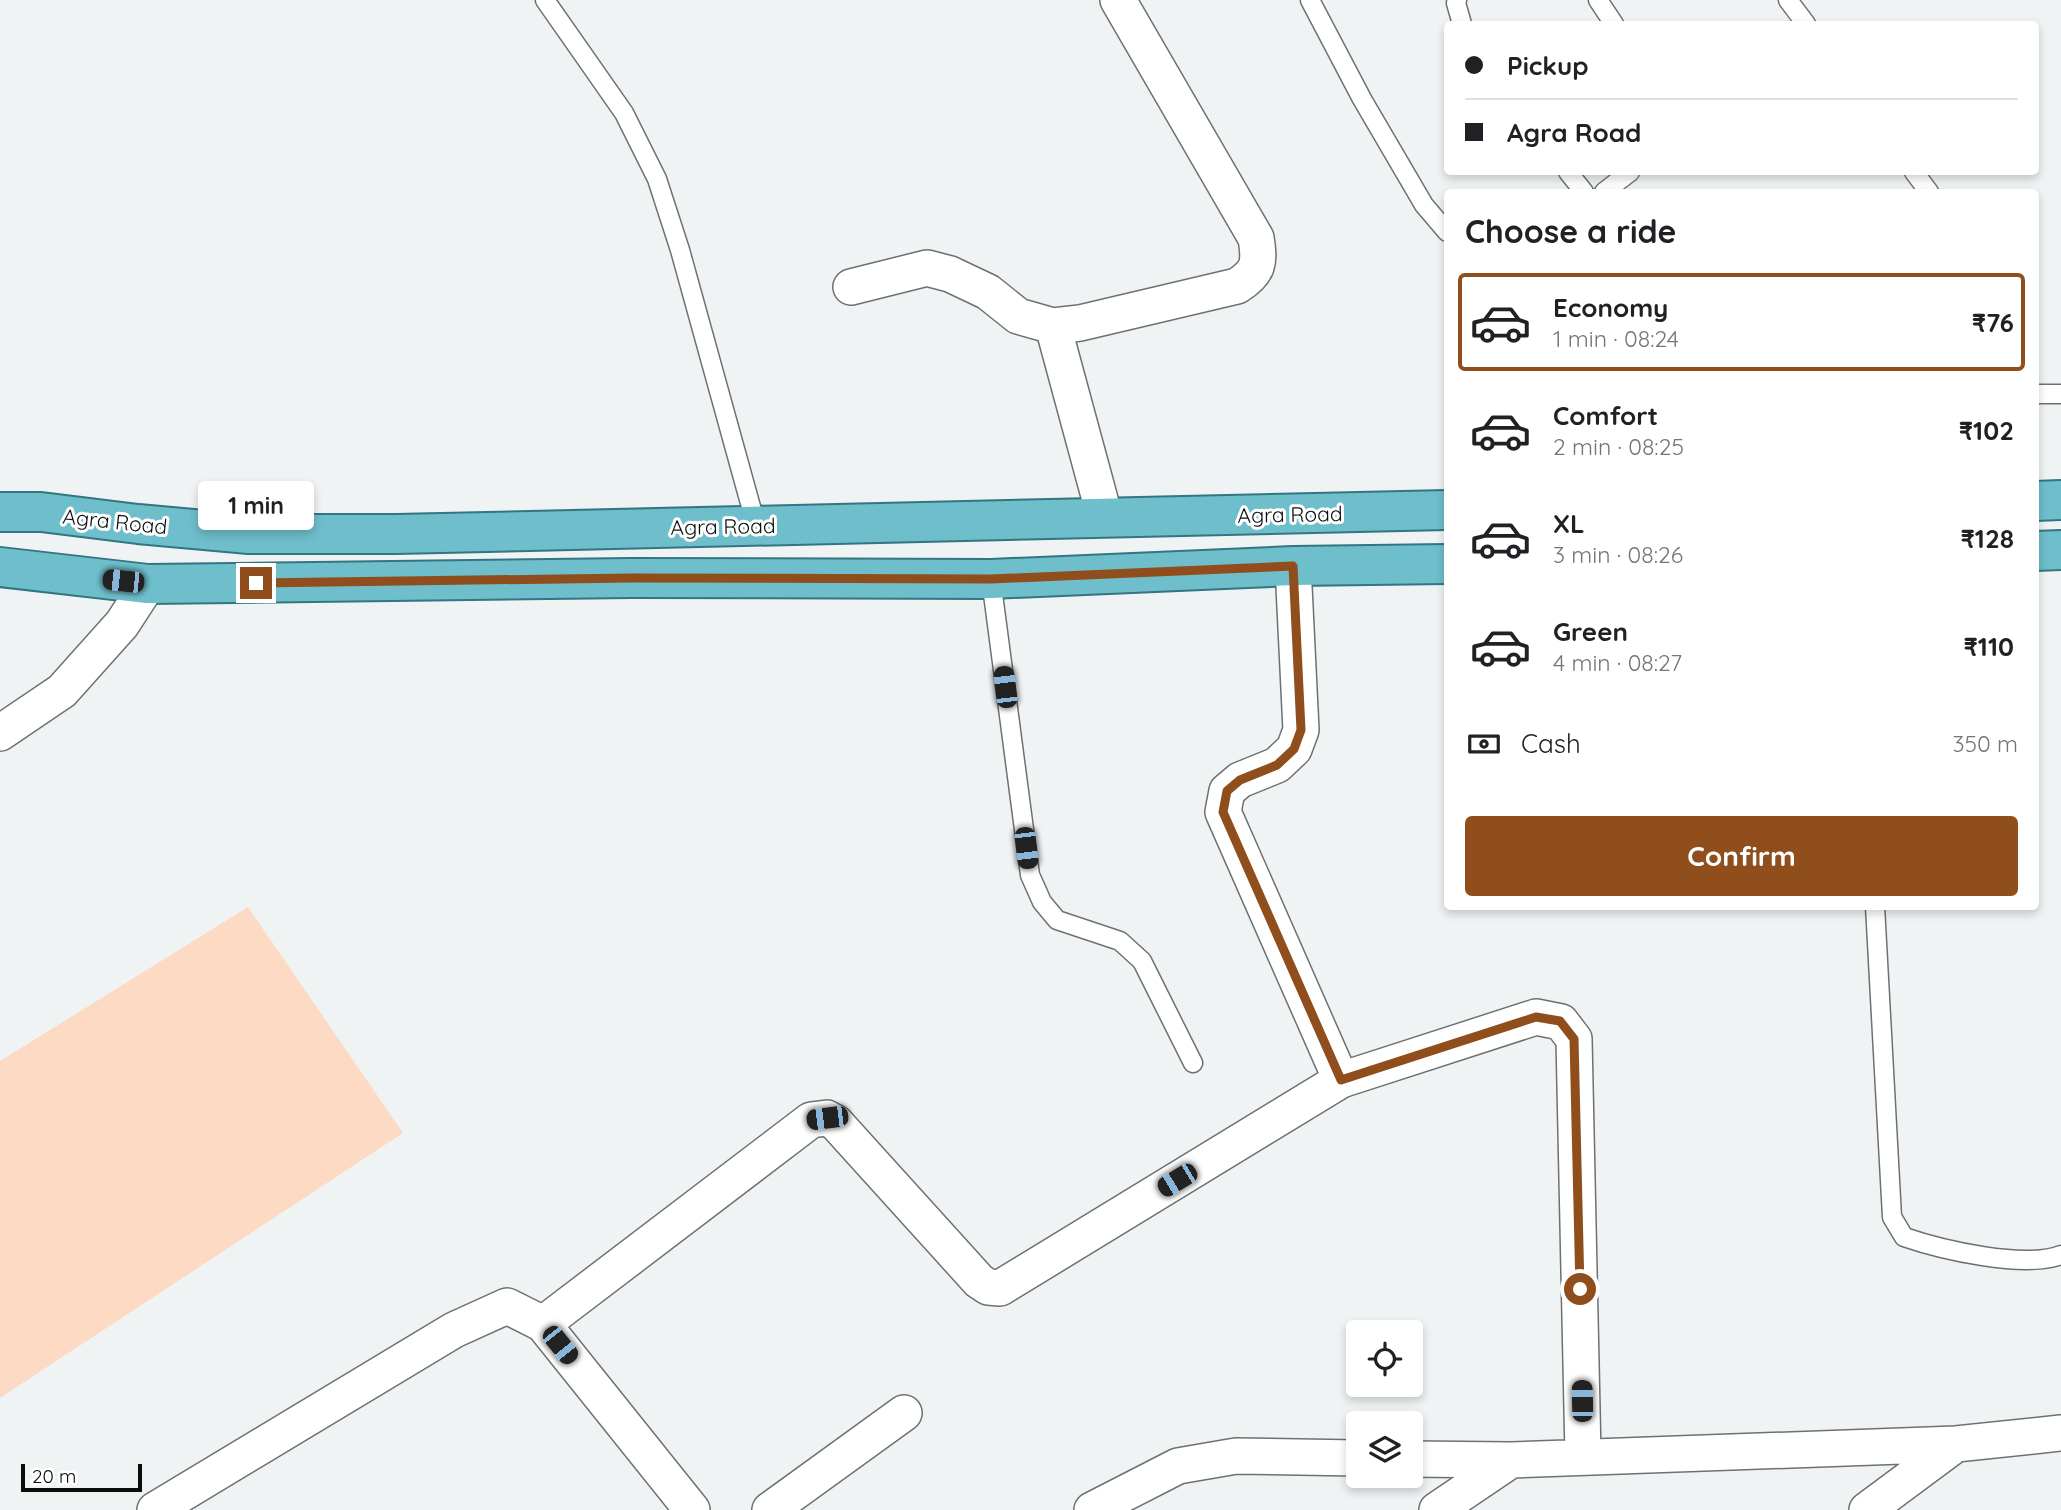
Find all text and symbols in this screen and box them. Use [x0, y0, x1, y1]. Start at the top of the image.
text: Pickup [1507, 49, 1589, 82]
text: Agra Road [1507, 116, 1641, 149]
text: Choose a ride [1465, 211, 1677, 251]
icon: car [1469, 291, 1532, 354]
text: Economy [1553, 291, 1668, 324]
text: ₹76 [1972, 306, 2014, 339]
text: 1 min · 08:24 [1553, 324, 1679, 353]
icon: car [1469, 399, 1532, 462]
text: Comfort [1553, 399, 1658, 432]
text: ₹102 [1959, 414, 2014, 447]
text: 2 min · 08:25 [1553, 432, 1684, 461]
callout: 1 min [198, 482, 314, 530]
text: 1 min [228, 491, 284, 520]
street label: Agra Road [1237, 500, 1343, 528]
street label: Agra Road [61, 503, 169, 539]
icon: car [1469, 507, 1532, 570]
text: XL [1553, 507, 1585, 540]
street label: Agra Road [670, 512, 776, 540]
text: ₹128 [1960, 522, 2014, 555]
text: 3 min · 08:26 [1553, 540, 1683, 569]
route end [240, 567, 272, 599]
car [102, 568, 145, 594]
icon: car [1469, 615, 1532, 678]
text: Green [1553, 615, 1628, 648]
text: ₹110 [1963, 630, 2014, 663]
text: 4 min · 08:27 [1553, 648, 1682, 677]
car [993, 665, 1018, 709]
icon: cash [1465, 725, 1503, 763]
text: Cash [1521, 727, 1581, 760]
text: 350 m [1952, 729, 2018, 758]
button: Confirm [1465, 816, 2018, 896]
car [1014, 826, 1039, 870]
car [805, 1105, 850, 1131]
car [1154, 1160, 1201, 1200]
route start [1564, 1273, 1596, 1305]
map controls [1346, 1320, 1423, 1488]
button: locate [1346, 1320, 1423, 1397]
car [539, 1322, 582, 1368]
car [1572, 1380, 1593, 1422]
button: layers [1346, 1411, 1423, 1488]
scale bar [21, 1461, 142, 1493]
text: 20 m [32, 1464, 76, 1488]

